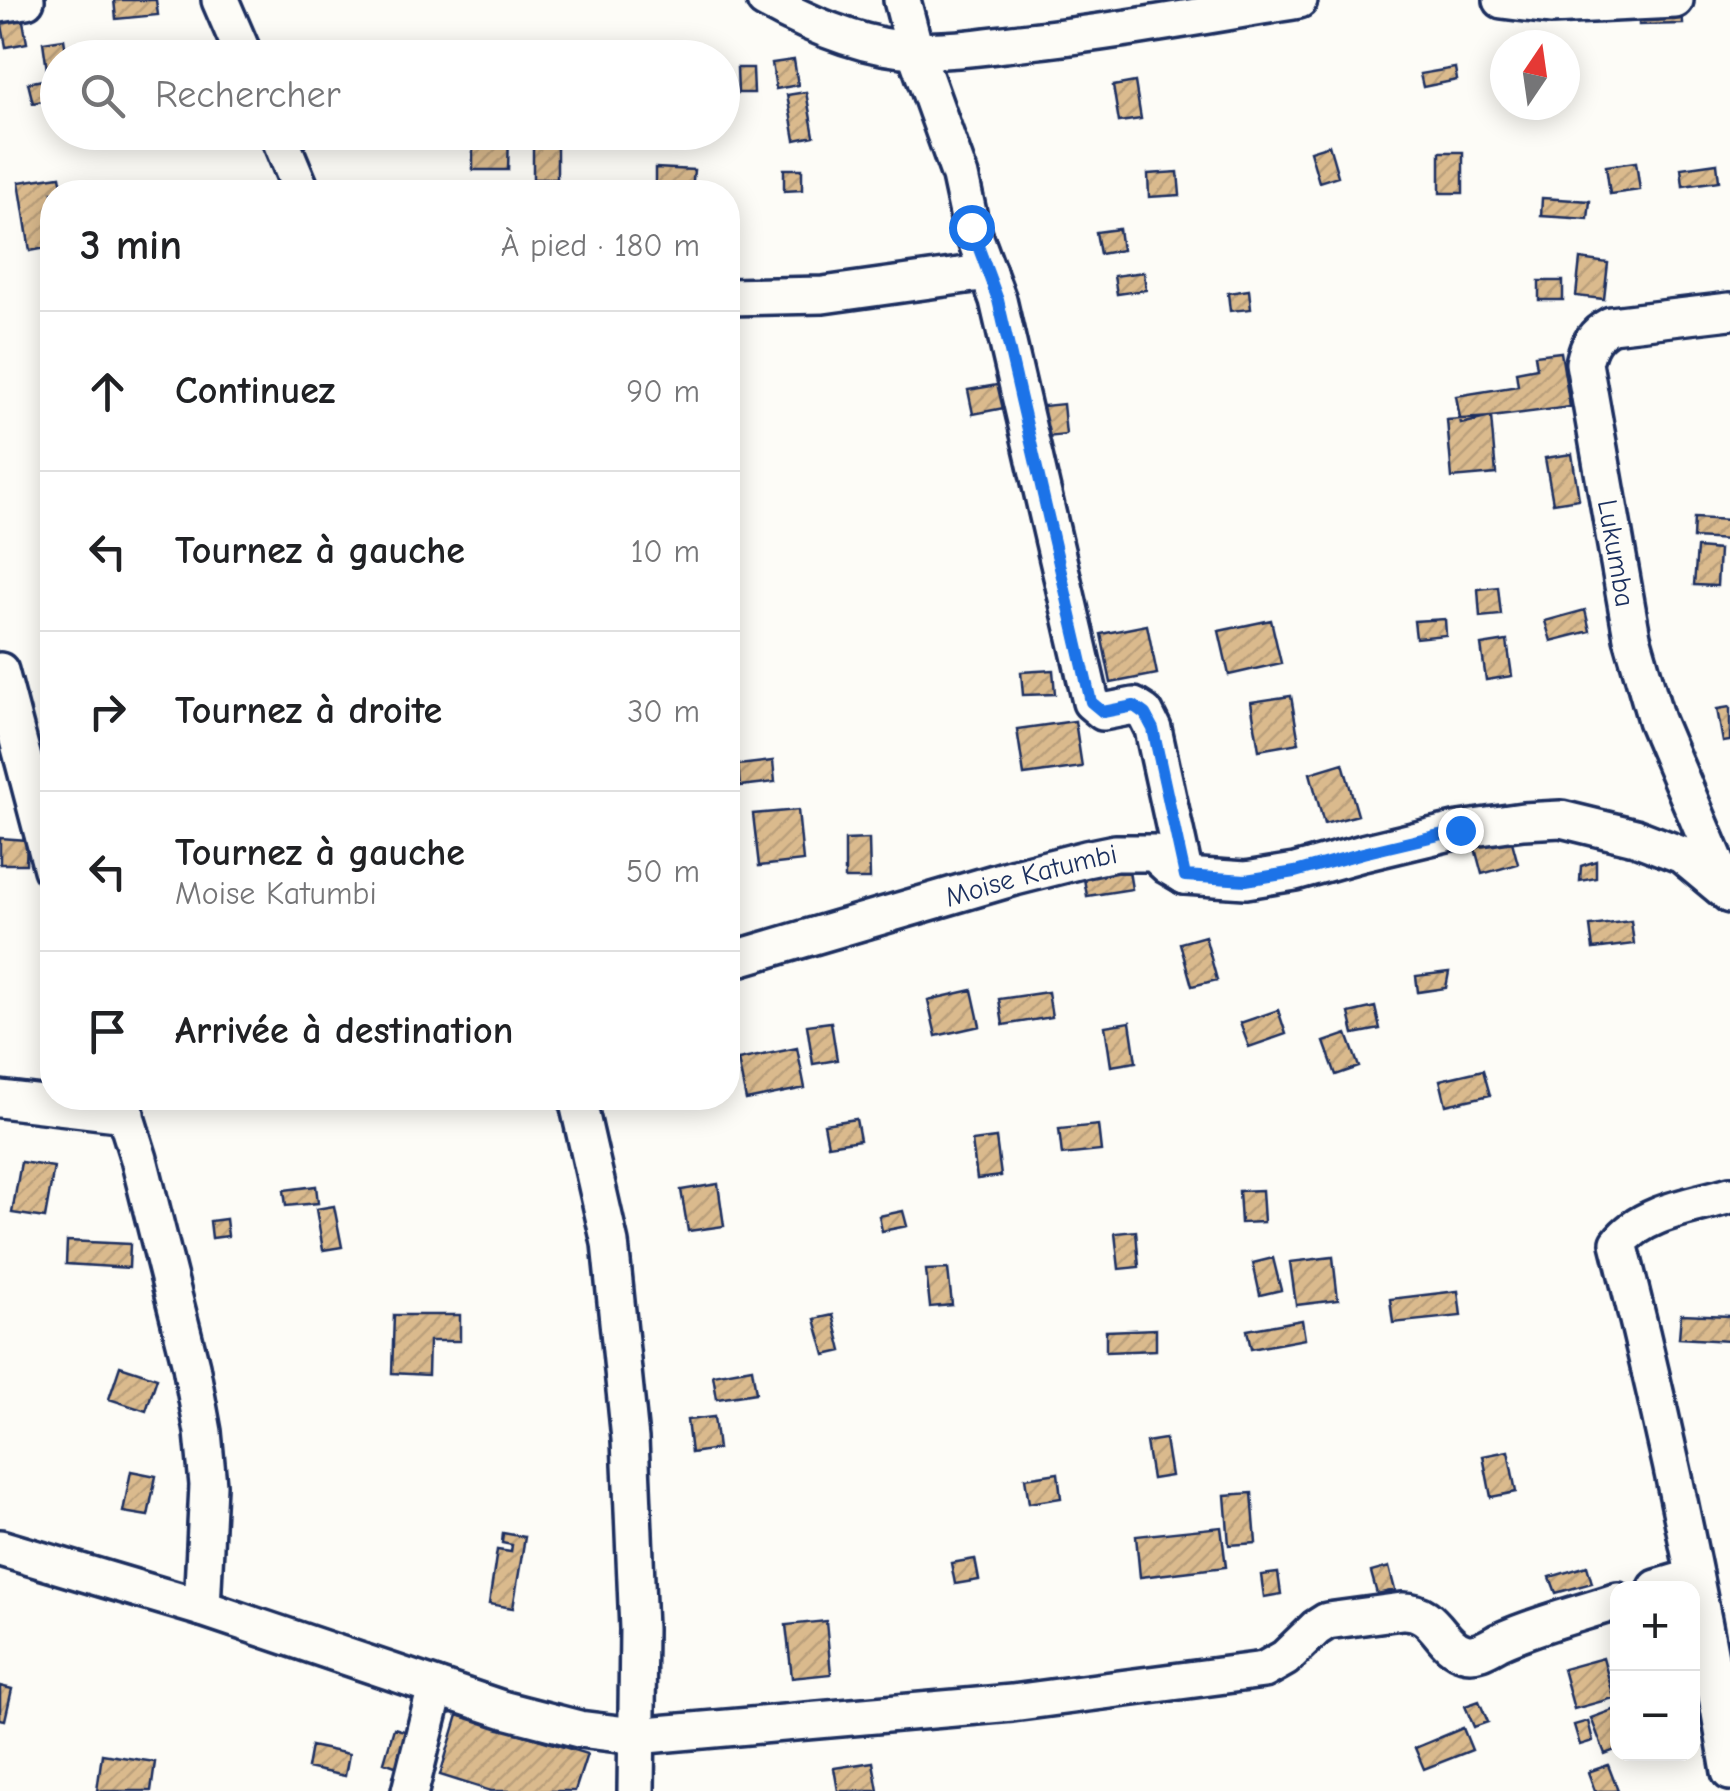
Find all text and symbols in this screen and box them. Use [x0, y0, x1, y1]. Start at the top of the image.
north arrow [1490, 30, 1580, 120]
search box [40, 40, 740, 150]
icon: search [75, 68, 130, 123]
text: Rechercher [155, 73, 341, 117]
route start [949, 205, 995, 251]
text: 3 min [80, 221, 182, 270]
text: À pied · 180 m [501, 227, 700, 264]
icon: ahead [80, 364, 135, 419]
text: Continuez [175, 369, 335, 413]
text: 90 m [626, 373, 700, 410]
street label: Lukumba [1591, 497, 1641, 609]
icon: left [80, 524, 135, 579]
text: Tournez à gauche [175, 529, 465, 573]
text: 10 m [631, 533, 700, 570]
icon: right [80, 684, 135, 739]
text: Tournez à droite [175, 689, 442, 733]
text: 30 m [627, 693, 700, 730]
route end [1438, 808, 1484, 854]
text: Tournez à gauche [175, 831, 465, 875]
street label: Moise Katumbi [941, 838, 1120, 914]
icon: left [80, 844, 135, 899]
text: 50 m [626, 853, 700, 890]
text: Moise Katumbi [175, 875, 377, 912]
icon: arrive [80, 1004, 135, 1059]
text: Arrivée à destination [175, 1009, 513, 1053]
map controls [1610, 1581, 1700, 1761]
button: + [1610, 1581, 1700, 1671]
button: − [1610, 1671, 1700, 1761]

